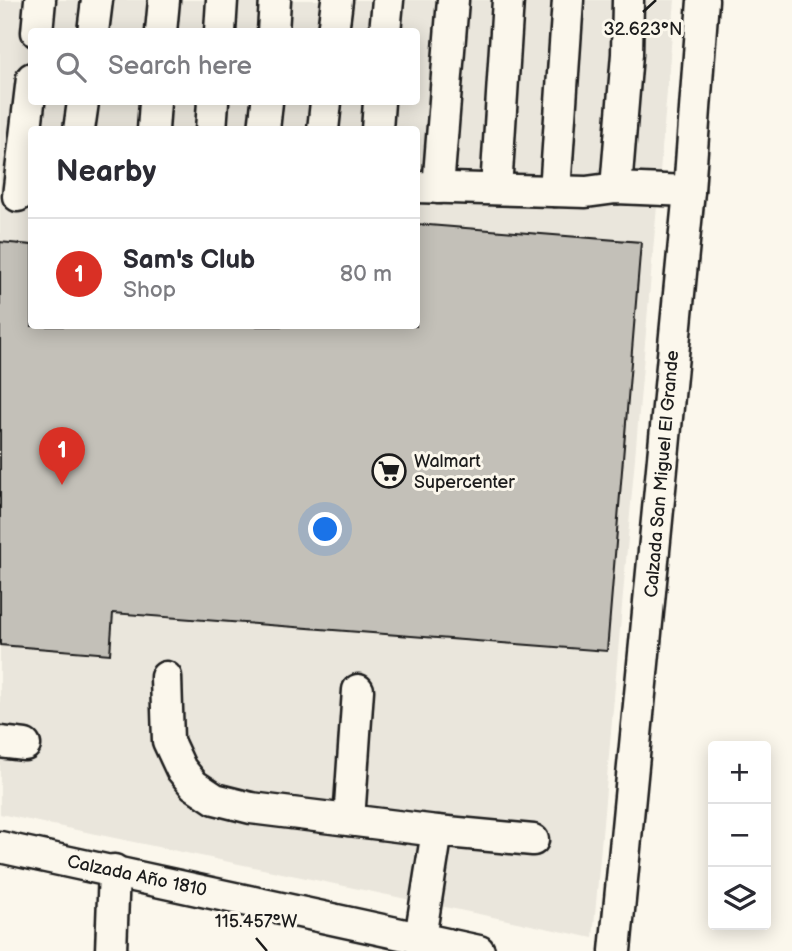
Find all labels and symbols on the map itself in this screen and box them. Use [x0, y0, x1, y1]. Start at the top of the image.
text: 32.623°N [603, 19, 683, 40]
street label: Calzada San Miguel El Grande [641, 349, 683, 598]
pin: 1 [39, 427, 85, 485]
place label: Walmart Supercenter [414, 451, 515, 493]
supermarket icon: Walmart Supercenter [370, 452, 408, 490]
your location [308, 512, 342, 546]
street label: Calzada Año 1810 [65, 851, 209, 901]
text: 115.457°W [215, 911, 298, 932]

